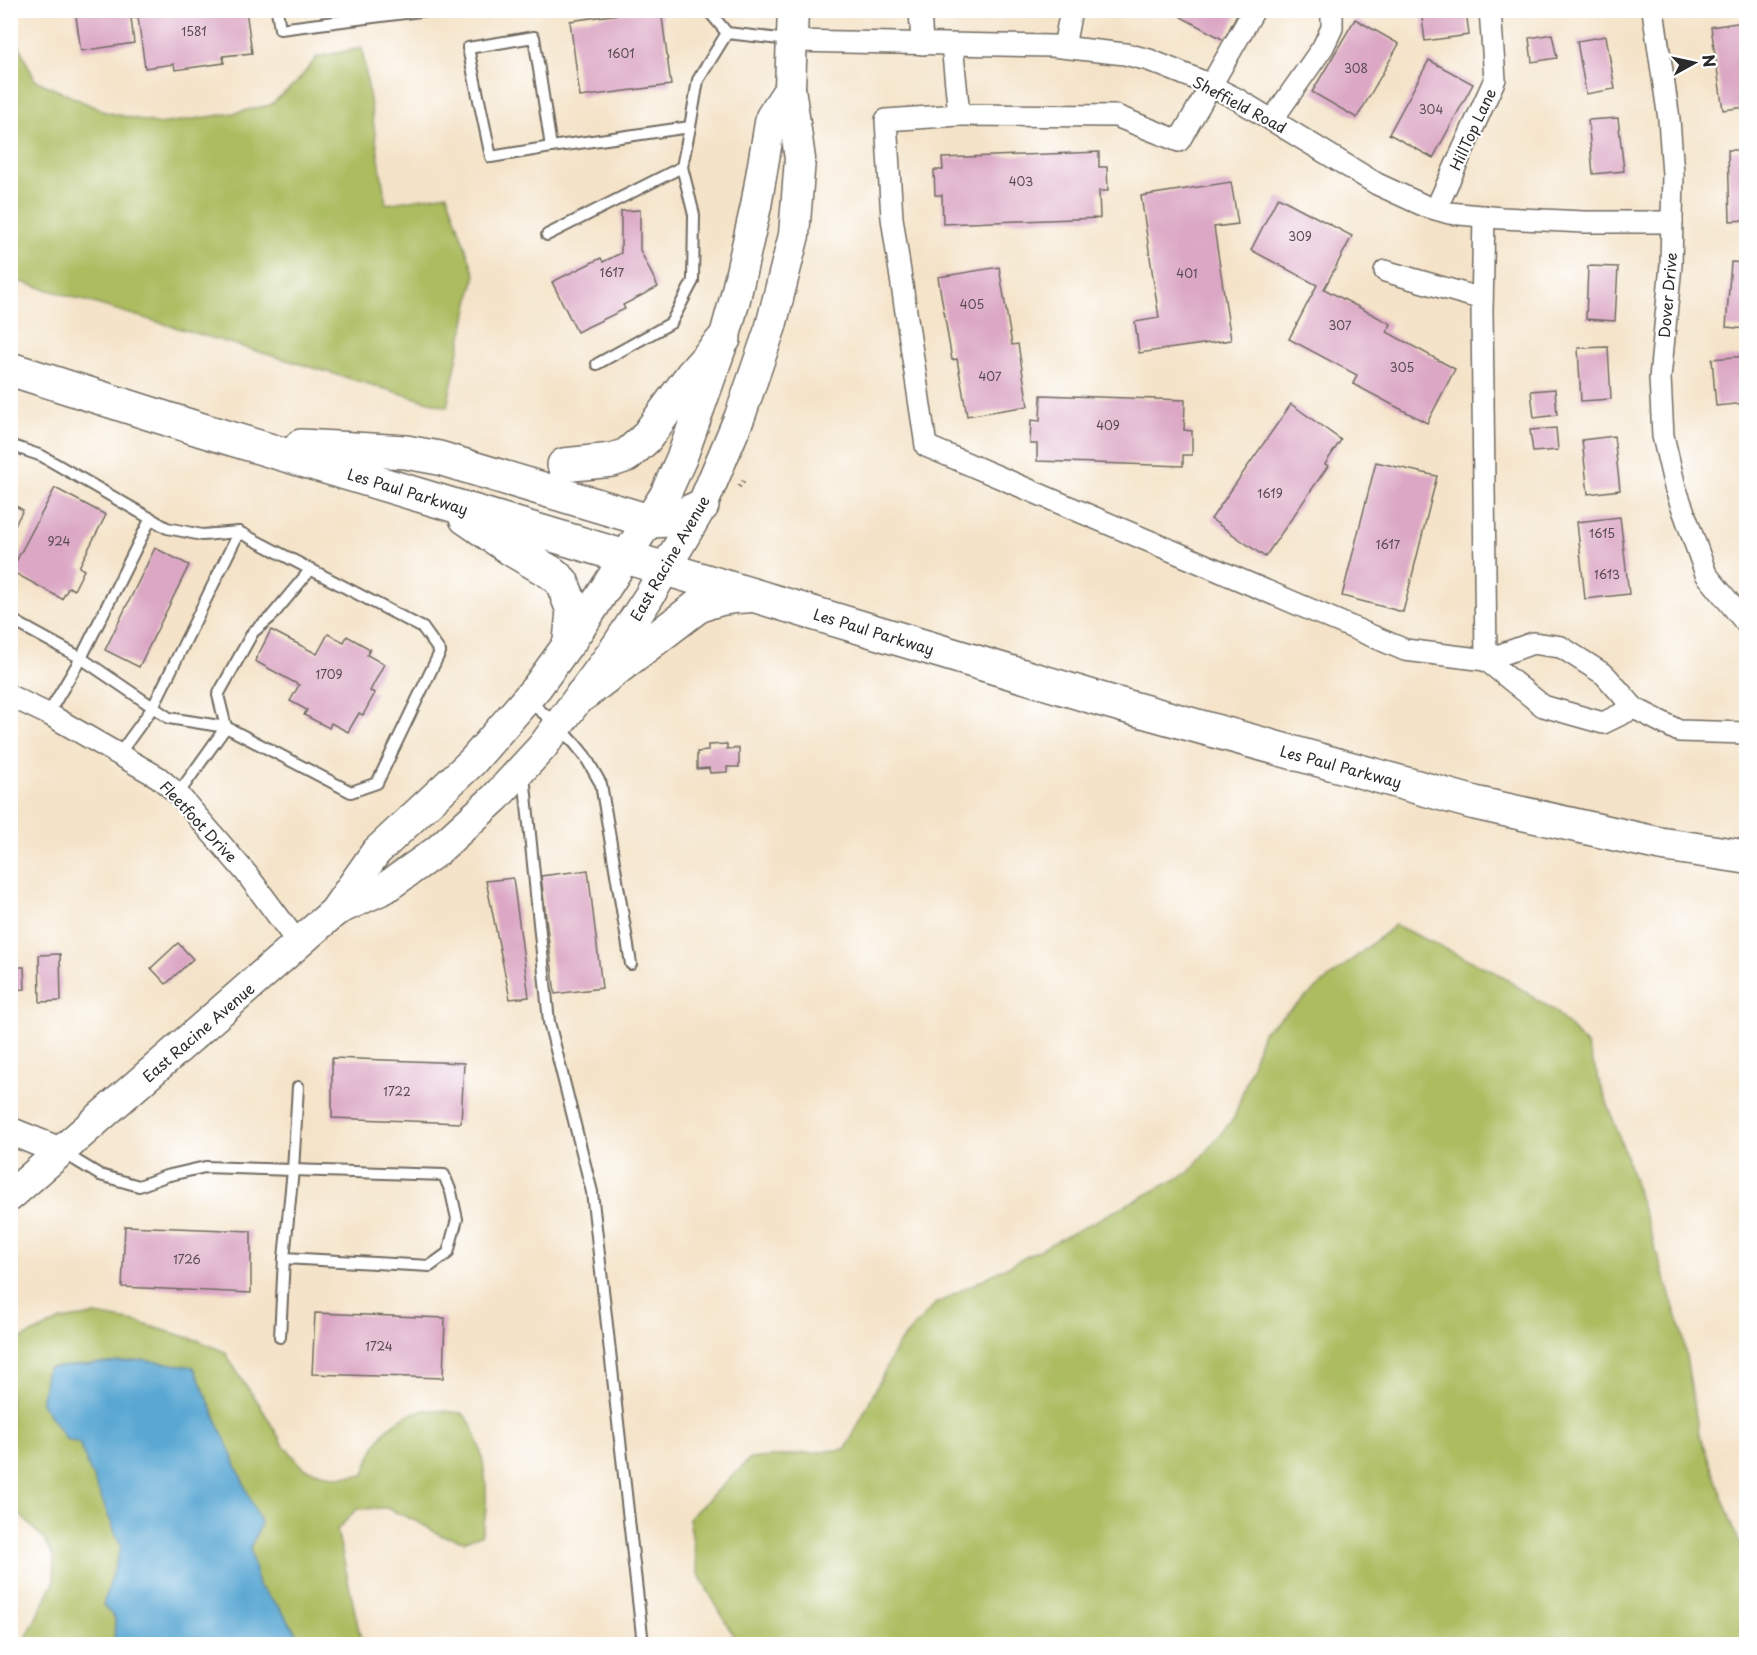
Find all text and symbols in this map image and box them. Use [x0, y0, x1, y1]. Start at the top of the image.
house number: 1581 [181, 22, 207, 40]
north arrow [1664, 33, 1724, 93]
house number: 1601 [607, 44, 635, 62]
text: N [1697, 53, 1723, 69]
house number: 308 [1344, 59, 1368, 77]
street label: Sheffield Road [1189, 70, 1291, 138]
street label: HillTop Lane [1443, 84, 1501, 174]
house number: 304 [1419, 100, 1443, 118]
house number: 403 [1009, 172, 1033, 190]
house number: 309 [1288, 227, 1312, 245]
street label: Dover Drive [1652, 251, 1682, 339]
house number: 1617 [600, 263, 625, 281]
house number: 401 [1176, 264, 1198, 282]
house number: 405 [960, 295, 984, 313]
house number: 307 [1328, 316, 1352, 334]
house number: 305 [1390, 358, 1414, 376]
house number: 407 [978, 367, 1002, 385]
house number: 409 [1096, 416, 1120, 434]
street label: Les Paul Parkway [345, 462, 471, 520]
house number: 1619 [1257, 484, 1283, 502]
street label: East Racine Avenue [624, 491, 714, 625]
house number: 1615 [1589, 524, 1615, 542]
house number: 924 [48, 532, 70, 550]
house number: 1617 [1376, 535, 1401, 553]
house number: 1613 [1594, 565, 1620, 583]
street label: Les Paul Parkway [811, 602, 937, 660]
house number: 1709 [315, 665, 343, 683]
street label: Les Paul Parkway [1278, 739, 1404, 793]
street label: Fleetfoot Drive [155, 775, 243, 867]
street label: East Racine Avenue [137, 977, 259, 1087]
house number: 1722 [383, 1082, 411, 1100]
house number: 1726 [173, 1250, 201, 1268]
house number: 1724 [365, 1337, 393, 1355]

